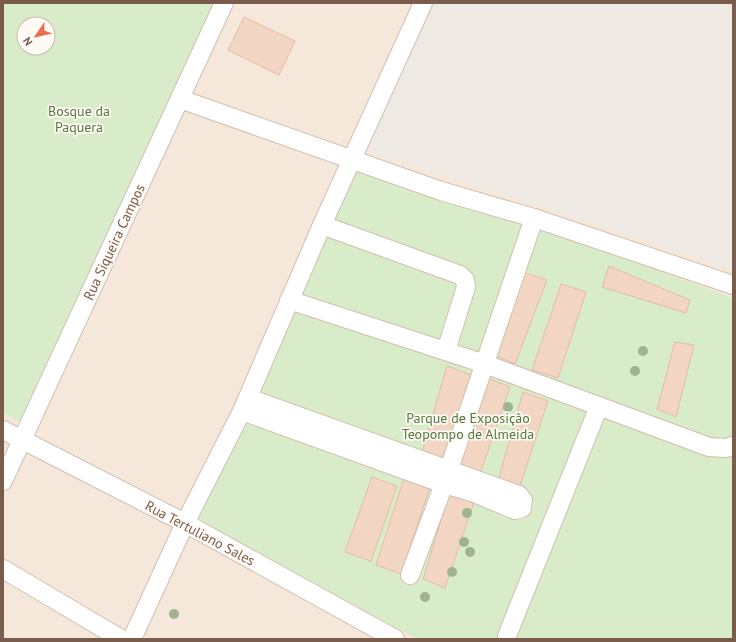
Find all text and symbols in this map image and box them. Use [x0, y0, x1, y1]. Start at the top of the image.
north arrow [16, 16, 56, 56]
text: N [20, 35, 36, 49]
park label: Bosque da Paquera [48, 102, 110, 136]
street label: Rua Siqueira Campos [79, 181, 149, 303]
park label: Parque de Exposição Teopompo de Almeida [402, 409, 534, 443]
street label: Rua Tertuliano Sales [142, 496, 258, 570]

